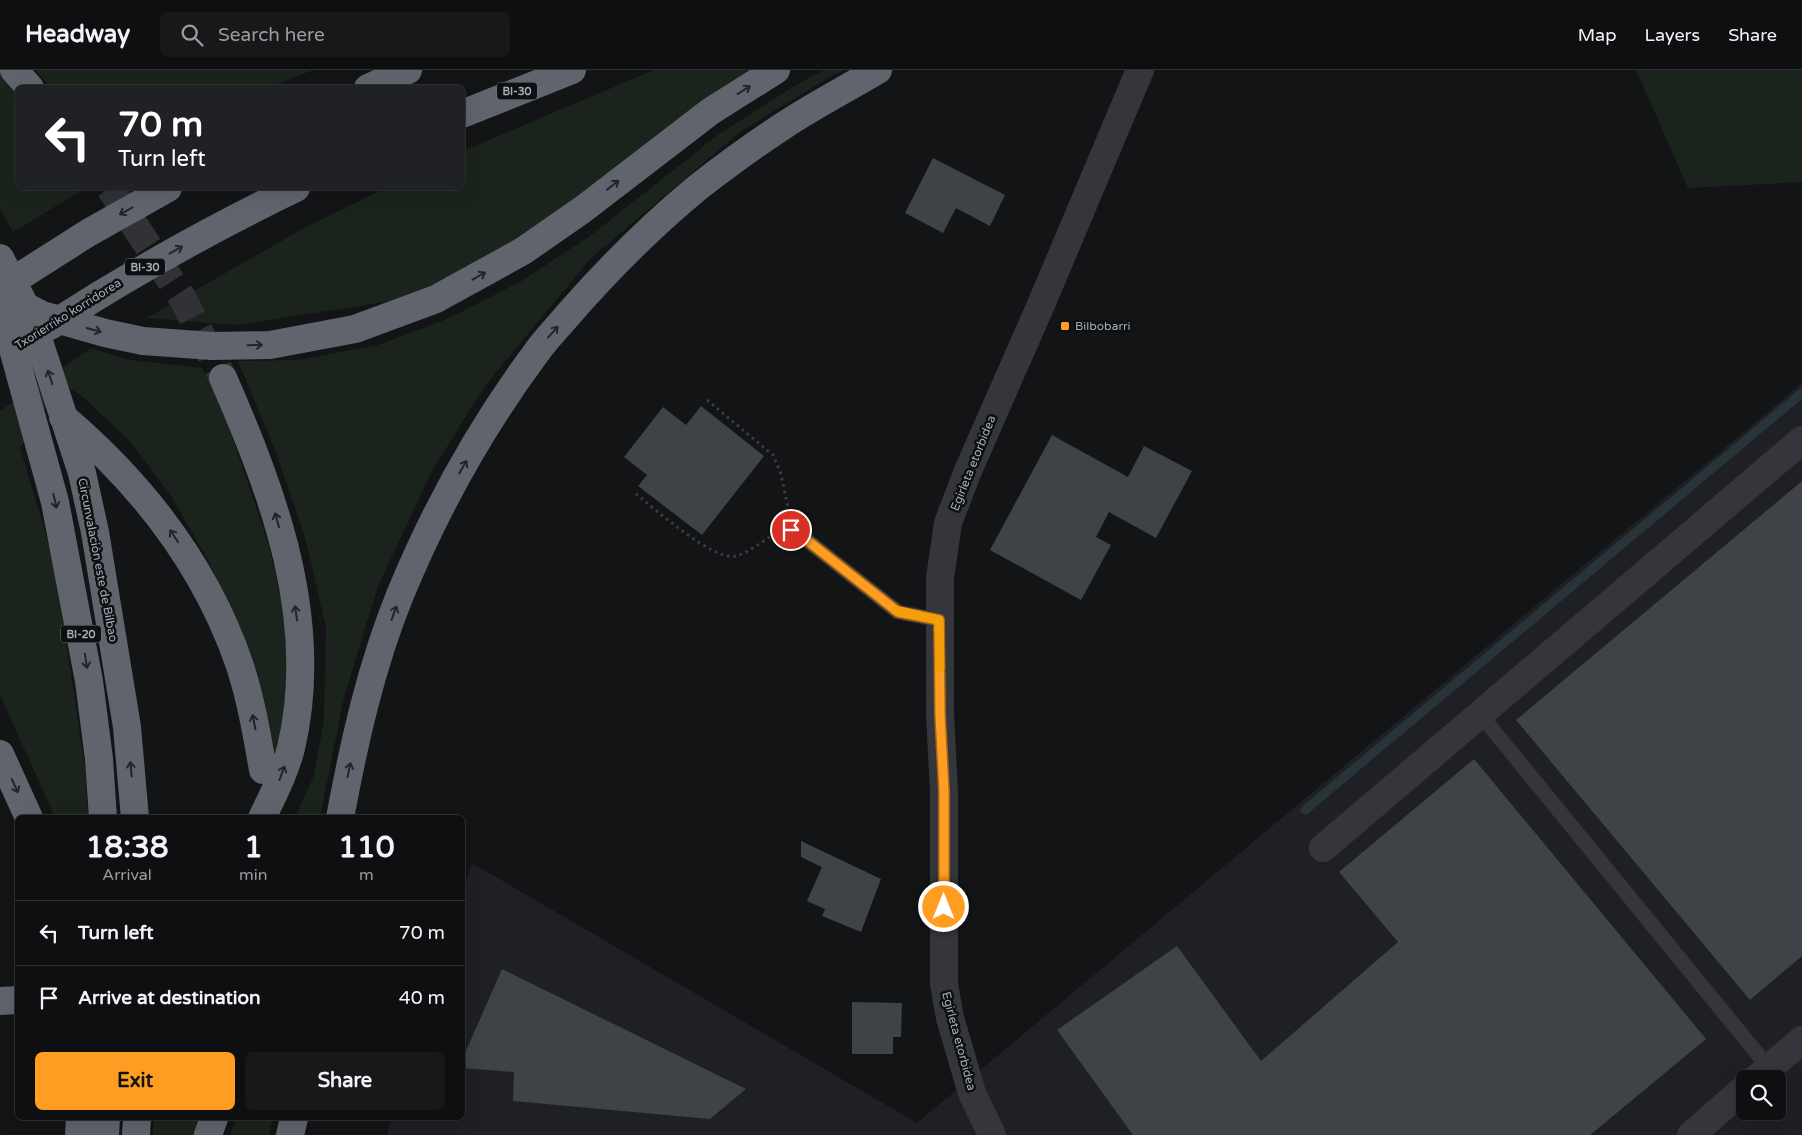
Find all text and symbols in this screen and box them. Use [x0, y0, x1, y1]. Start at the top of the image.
search box [160, 12, 510, 57]
text: Headway [25, 20, 130, 49]
icon: search [178, 21, 206, 49]
text: Search here [218, 24, 325, 46]
text: Map [1578, 24, 1617, 46]
text: Layers [1645, 24, 1700, 46]
text: Share [1728, 24, 1777, 46]
road number: BI-30 [497, 82, 537, 100]
one-way arrow [737, 84, 751, 94]
text: 70 m [118, 104, 203, 146]
icon: left [35, 105, 100, 170]
text: Turn left [118, 146, 206, 172]
one-way arrow [606, 180, 619, 191]
one-way arrow [119, 207, 134, 217]
one-way arrow [168, 244, 182, 254]
road number: BI-30 [125, 258, 165, 276]
one-way arrow [471, 270, 485, 280]
street label: Txorierriko korridorea [12, 276, 124, 352]
place label: Bilbobarri [1075, 319, 1131, 333]
marker: Bilbobarri [1059, 320, 1071, 332]
one-way arrow [85, 325, 101, 335]
one-way arrow [548, 326, 559, 339]
one-way arrow [246, 340, 262, 350]
one-way arrow [45, 369, 55, 385]
street label: Egirleta etorbidea [947, 413, 999, 513]
one-way arrow [458, 459, 468, 474]
street label: Circunvalación este de Bilbao [75, 477, 121, 643]
one-way arrow [51, 493, 60, 509]
pin [770, 509, 812, 551]
one-way arrow [271, 513, 281, 529]
icon: arrive [777, 516, 805, 544]
one-way arrow [169, 530, 179, 544]
one-way arrow [291, 605, 301, 621]
one-way arrow [389, 606, 399, 622]
road number: BI-20 [61, 626, 101, 642]
one-way arrow [81, 653, 91, 669]
one-way arrow [249, 715, 259, 731]
one-way arrow [126, 761, 135, 777]
one-way arrow [345, 762, 354, 778]
one-way arrow [278, 766, 287, 781]
one-way arrow [10, 778, 20, 793]
text: 18:38 [85, 829, 169, 866]
text: 1 [244, 829, 263, 866]
text: 110 [338, 829, 395, 866]
text: Arrival [102, 865, 152, 885]
text: min [239, 865, 268, 885]
text: m [359, 865, 374, 885]
position arrow [917, 880, 969, 932]
icon: left [35, 919, 63, 947]
text: Turn left [78, 922, 154, 944]
text: 70 m [399, 922, 445, 944]
icon: arrive [35, 984, 63, 1012]
text: Arrive at destination [78, 987, 261, 1009]
text: 40 m [399, 987, 445, 1009]
street label: Egirleta etorbidea [939, 990, 979, 1092]
button: Exit [35, 1052, 235, 1110]
button: Share [245, 1052, 445, 1110]
map controls [1736, 1070, 1786, 1120]
button: search [1736, 1070, 1786, 1120]

